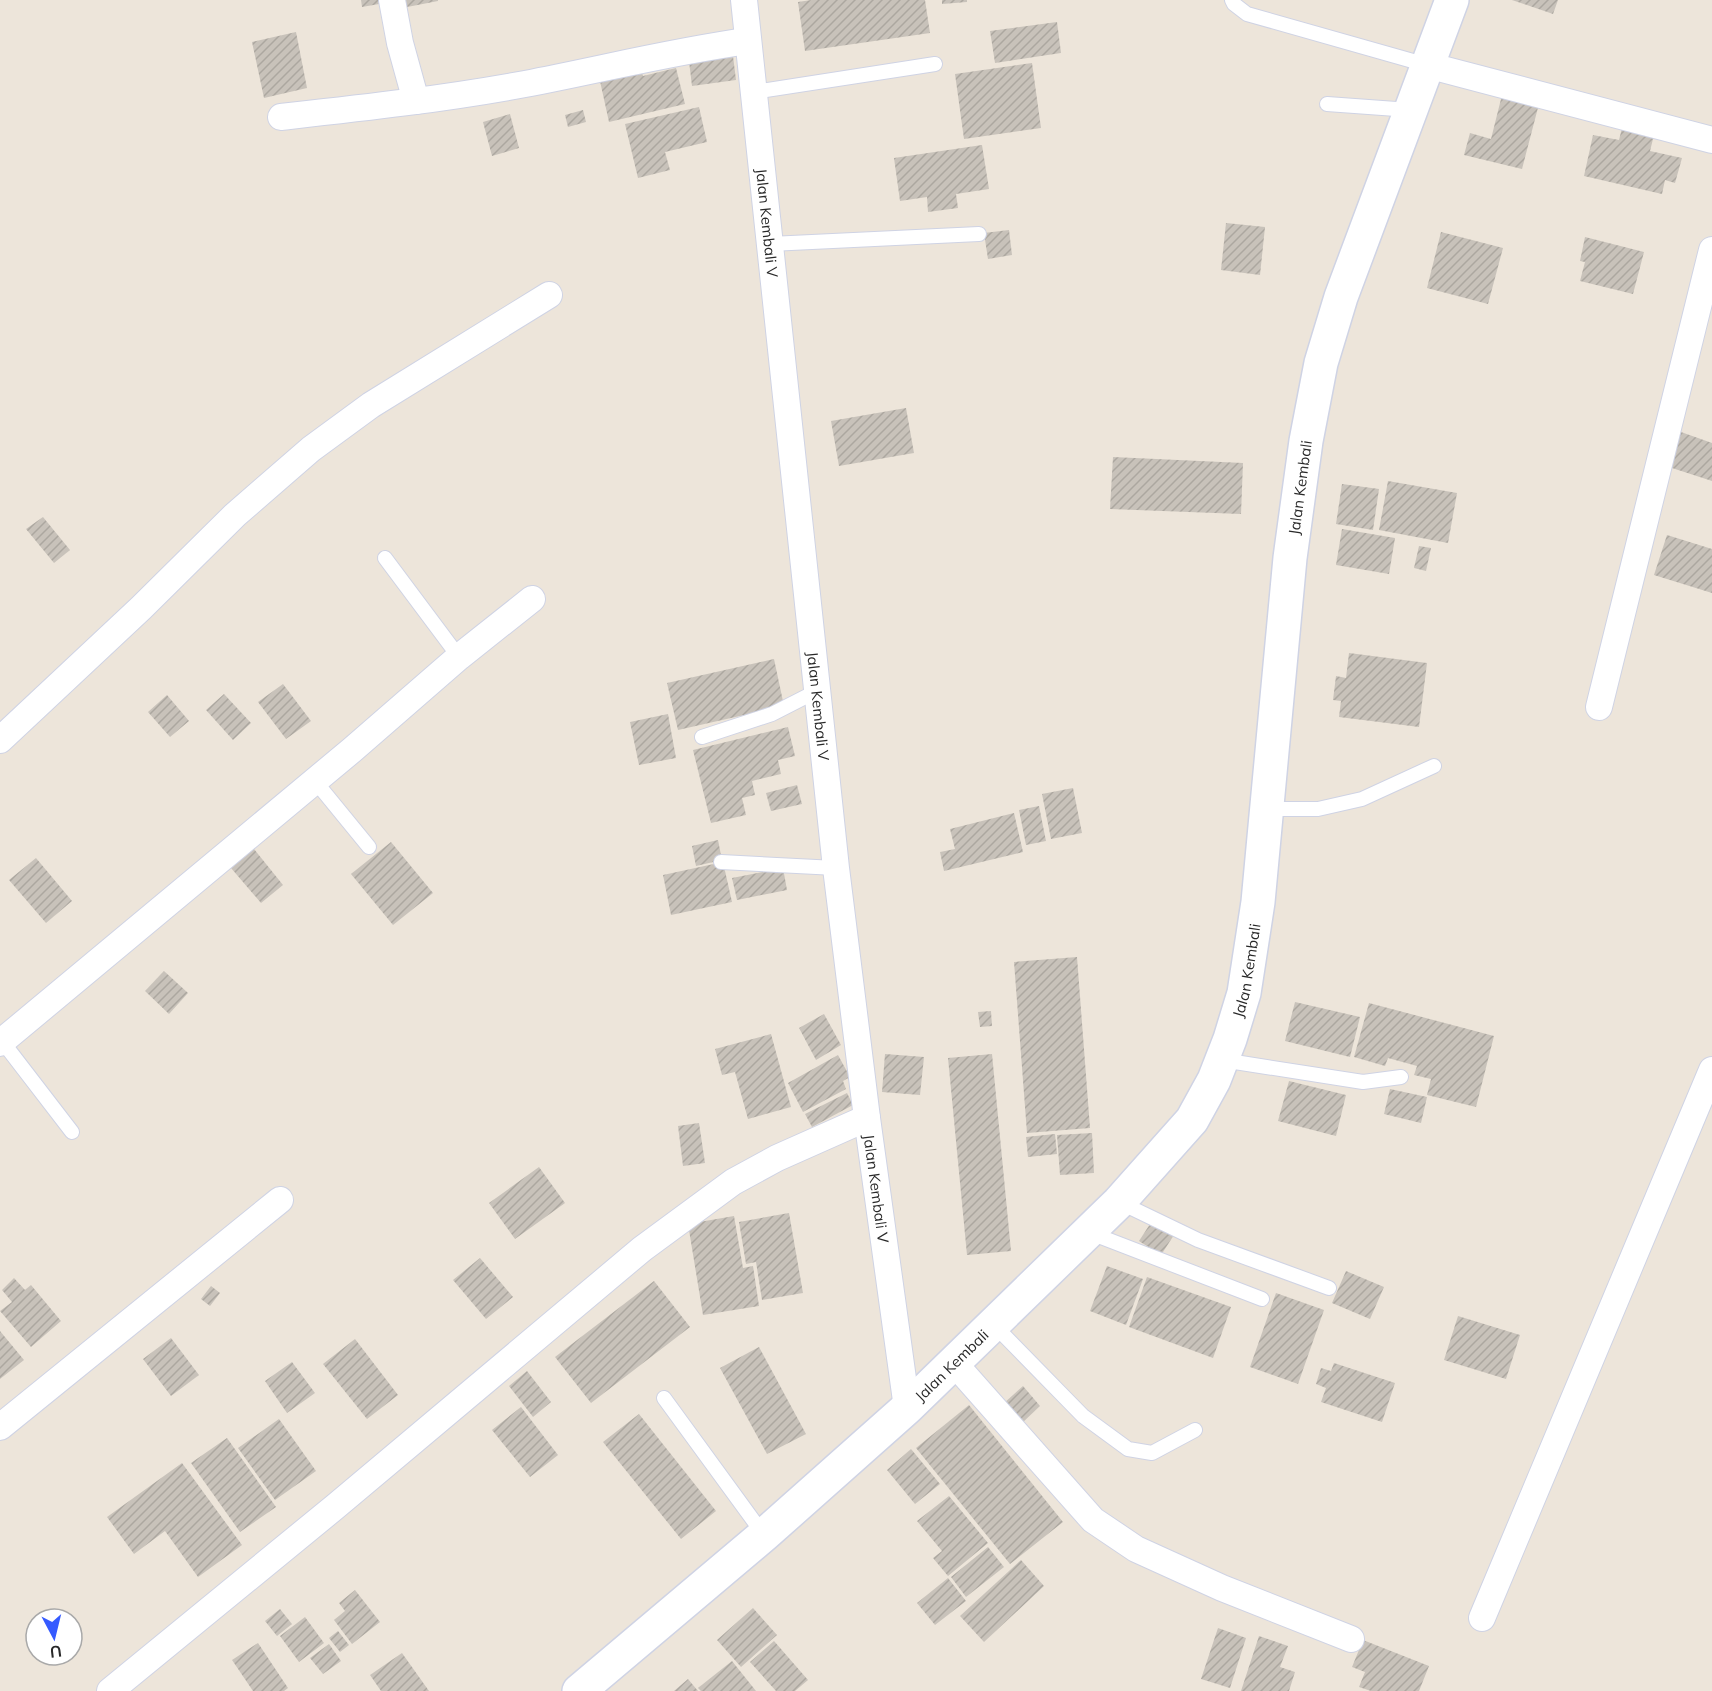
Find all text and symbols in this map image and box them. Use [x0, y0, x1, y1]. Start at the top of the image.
street label: Jalan Kembali V [752, 167, 783, 279]
street label: Jalan Kembali [1284, 439, 1315, 536]
street label: Jalan Kembali V [804, 651, 834, 762]
street label: Jalan Kembali [1228, 922, 1264, 1020]
street label: Jalan Kembali V [860, 1133, 894, 1245]
street label: Jalan Kembali [911, 1325, 992, 1405]
north arrow [24, 1607, 84, 1667]
text: U [49, 1641, 63, 1663]

